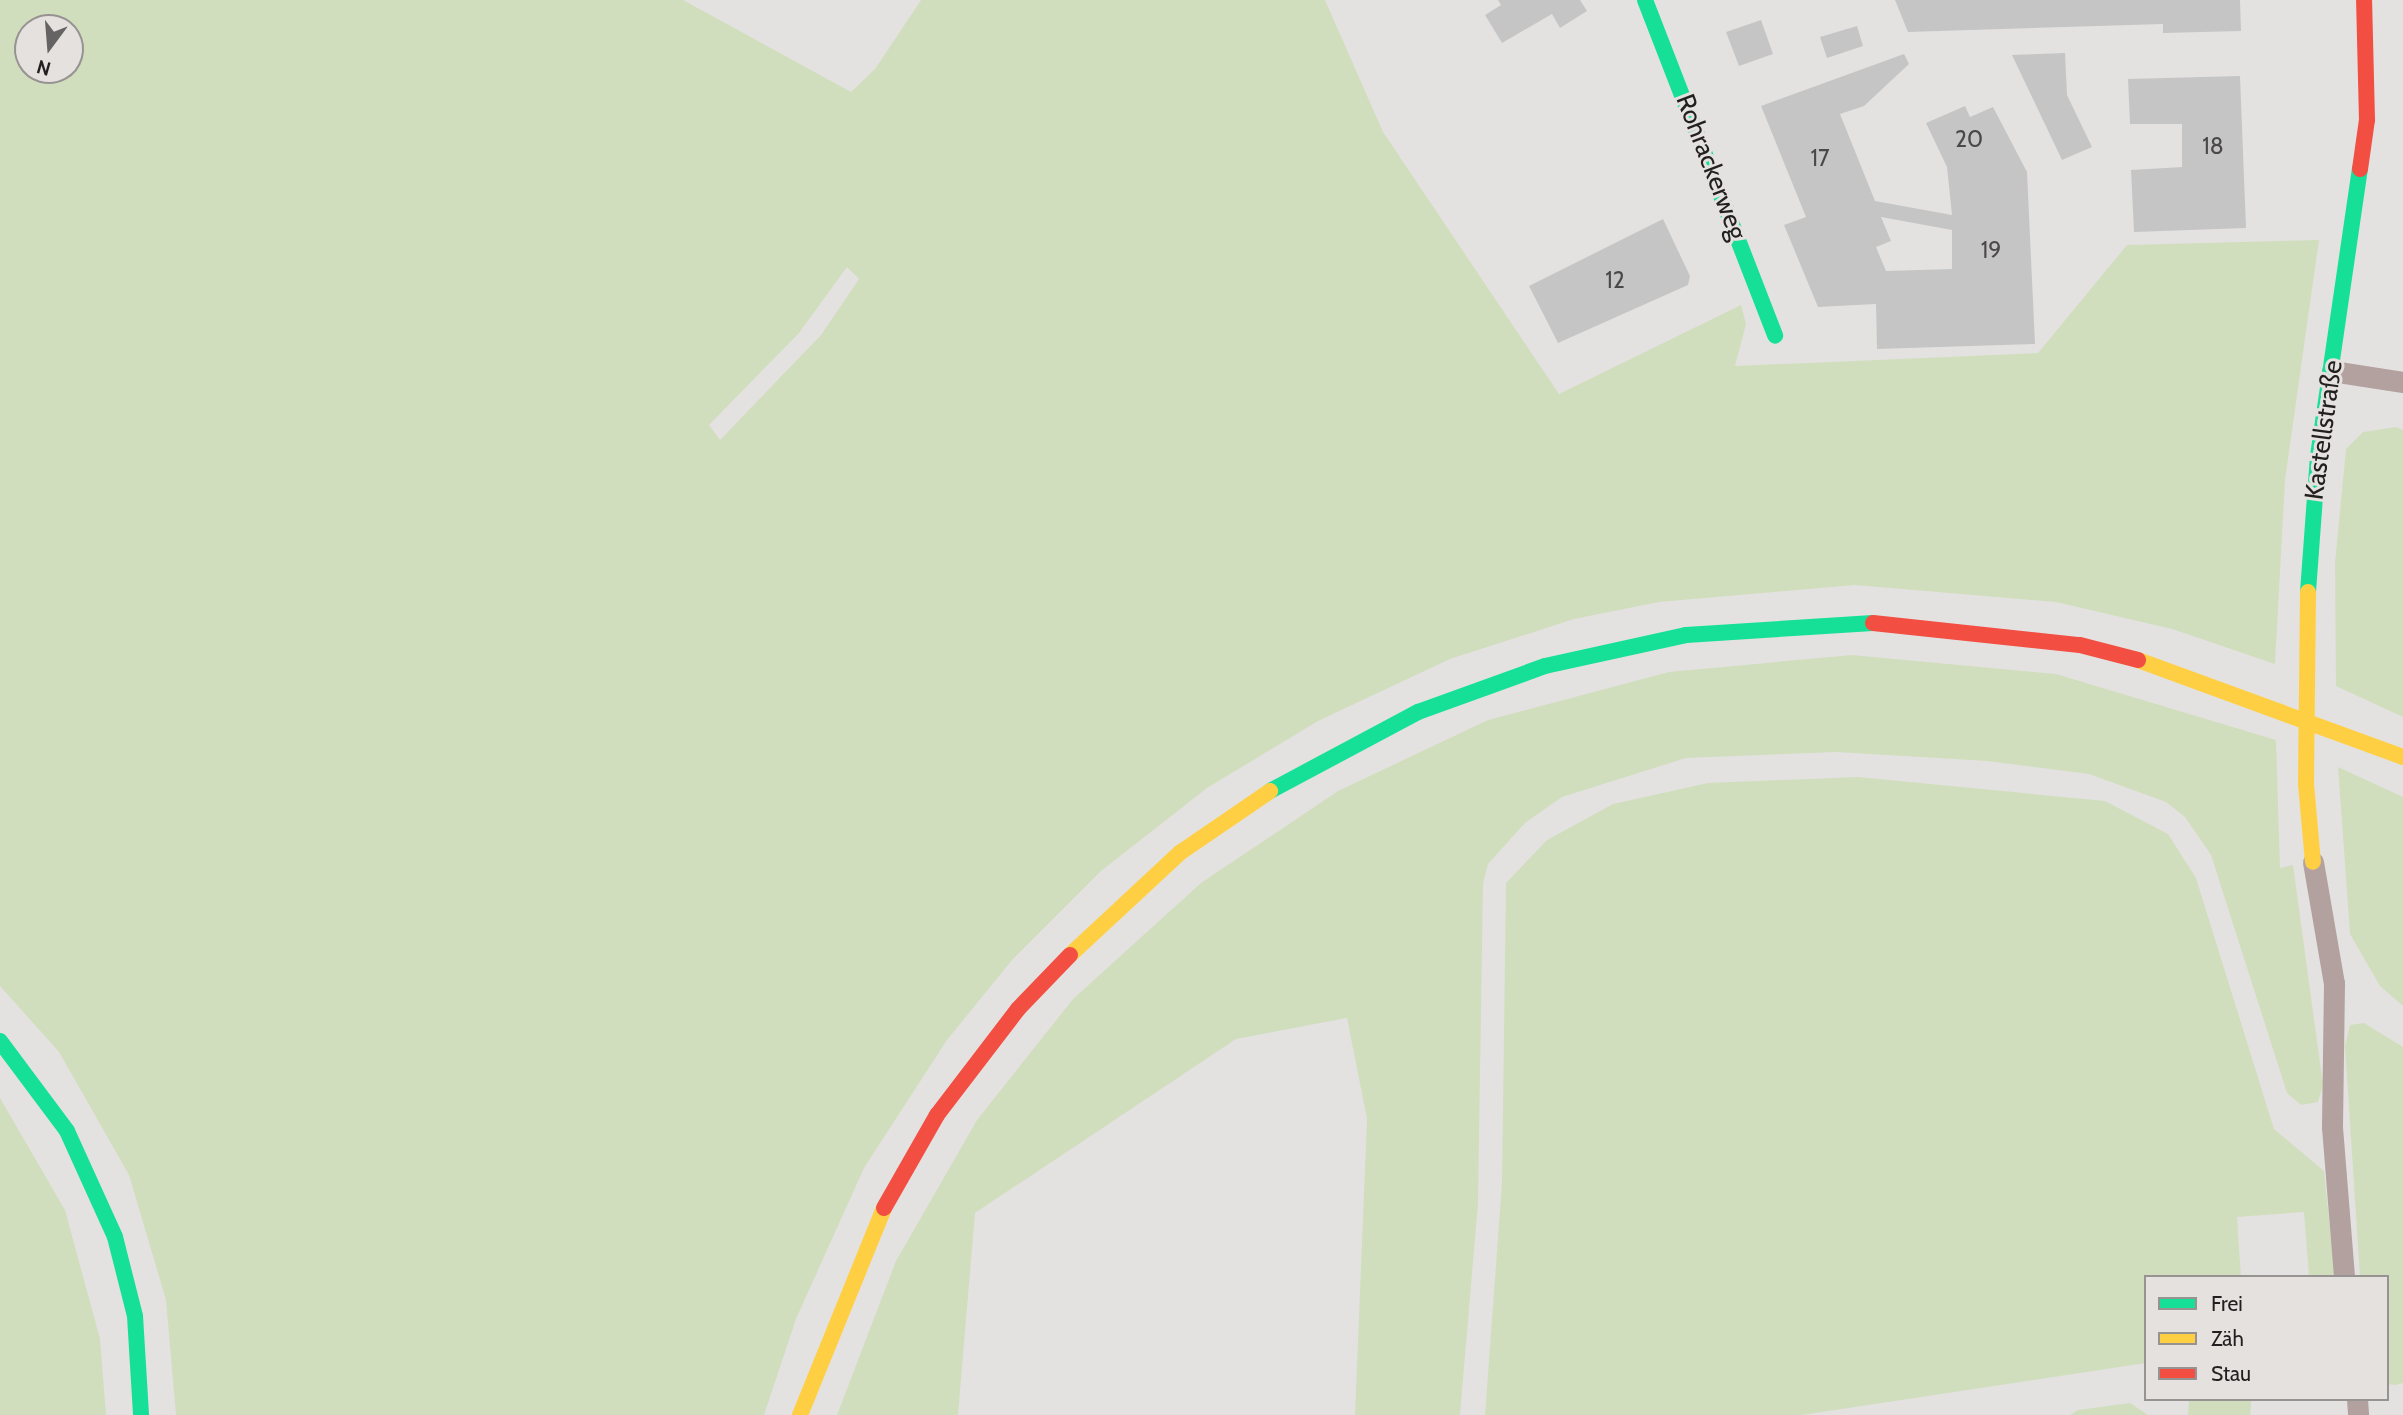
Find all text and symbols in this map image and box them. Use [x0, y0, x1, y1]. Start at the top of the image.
north arrow [14, 14, 84, 84]
text: N [34, 55, 53, 81]
street label: Rohrackerweg [1669, 90, 1753, 244]
house number: 20 [1955, 125, 1983, 153]
house number: 18 [2202, 132, 2224, 160]
house number: 17 [1810, 144, 1830, 172]
house number: 19 [1981, 236, 2001, 264]
house number: 12 [1605, 266, 1625, 294]
street label: Kastellstraße [2299, 358, 2349, 502]
legend [2144, 1275, 2389, 1401]
text: Frei [2211, 1291, 2243, 1316]
text: Zäh [2211, 1326, 2244, 1351]
text: Stau [2211, 1361, 2251, 1386]

